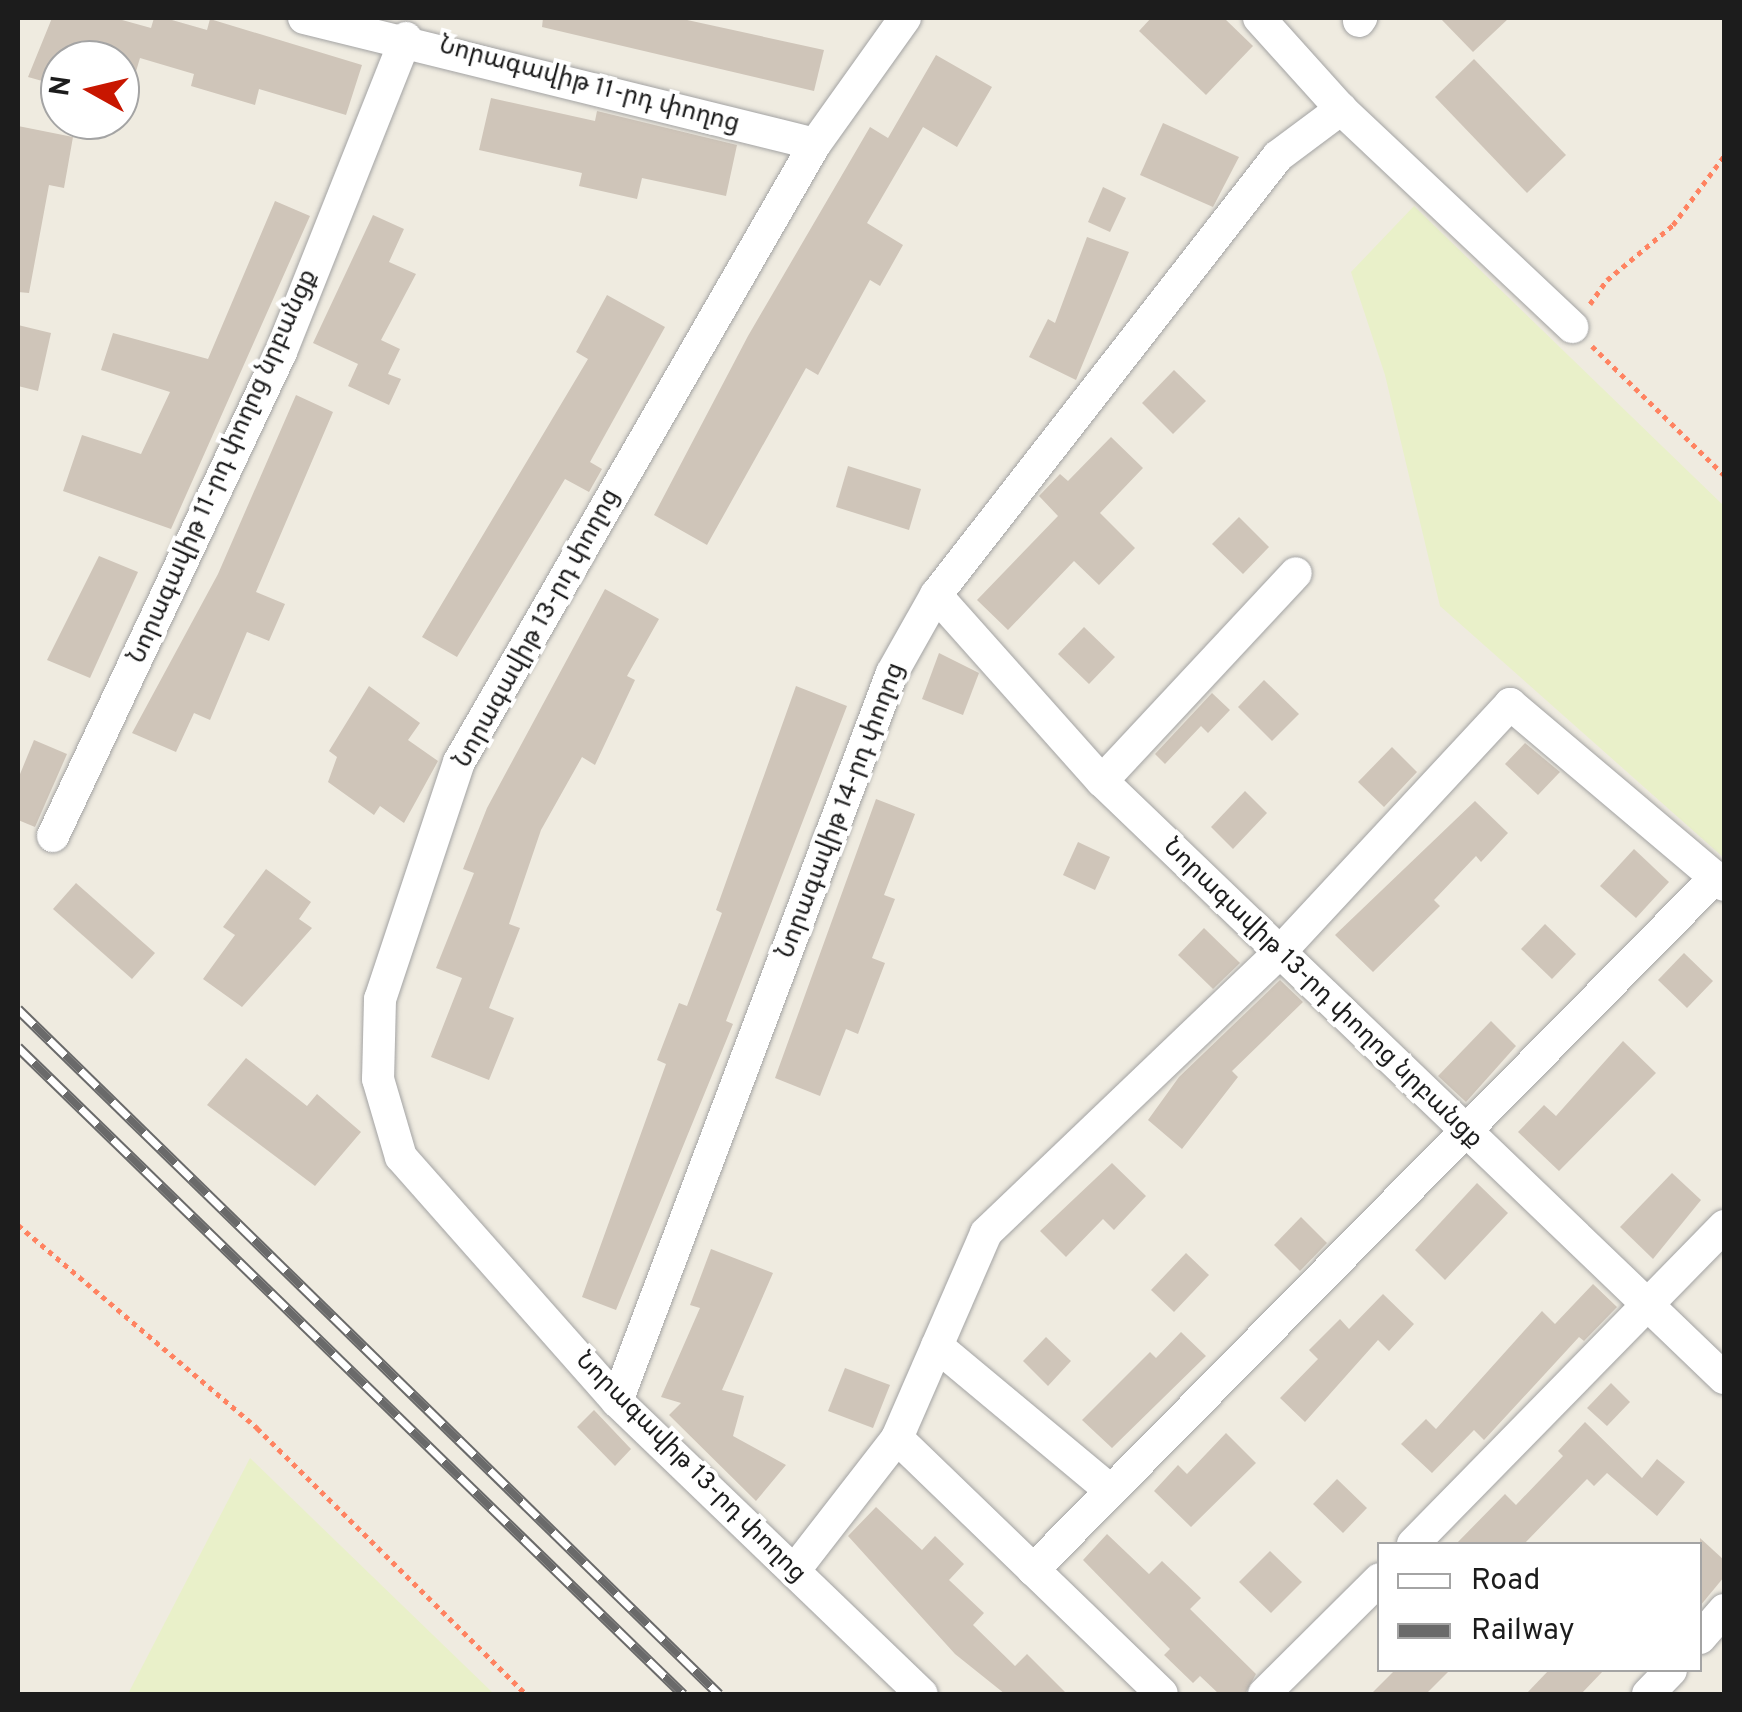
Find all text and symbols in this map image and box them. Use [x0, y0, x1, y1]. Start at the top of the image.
street label: Նորագավիթ 11-րդ փողոց [436, 31, 742, 141]
north arrow [40, 40, 140, 140]
text: N [43, 74, 81, 99]
street label: Նորագավիթ 11-րդ փողոց նրբանցք [123, 265, 325, 669]
street label: Նորագավիթ 13-րդ փողոց [449, 484, 627, 774]
street label: Նորագավիթ 14-րդ փողոց [772, 659, 912, 963]
street label: Նորագավիթ 13-րդ փողոց նրբանցք [1156, 833, 1488, 1155]
street label: Նորագավիթ 13-րդ փողոց [568, 1346, 812, 1590]
legend [1377, 1542, 1702, 1672]
text: Road [1471, 1563, 1540, 1600]
text: Railway [1471, 1613, 1575, 1650]

